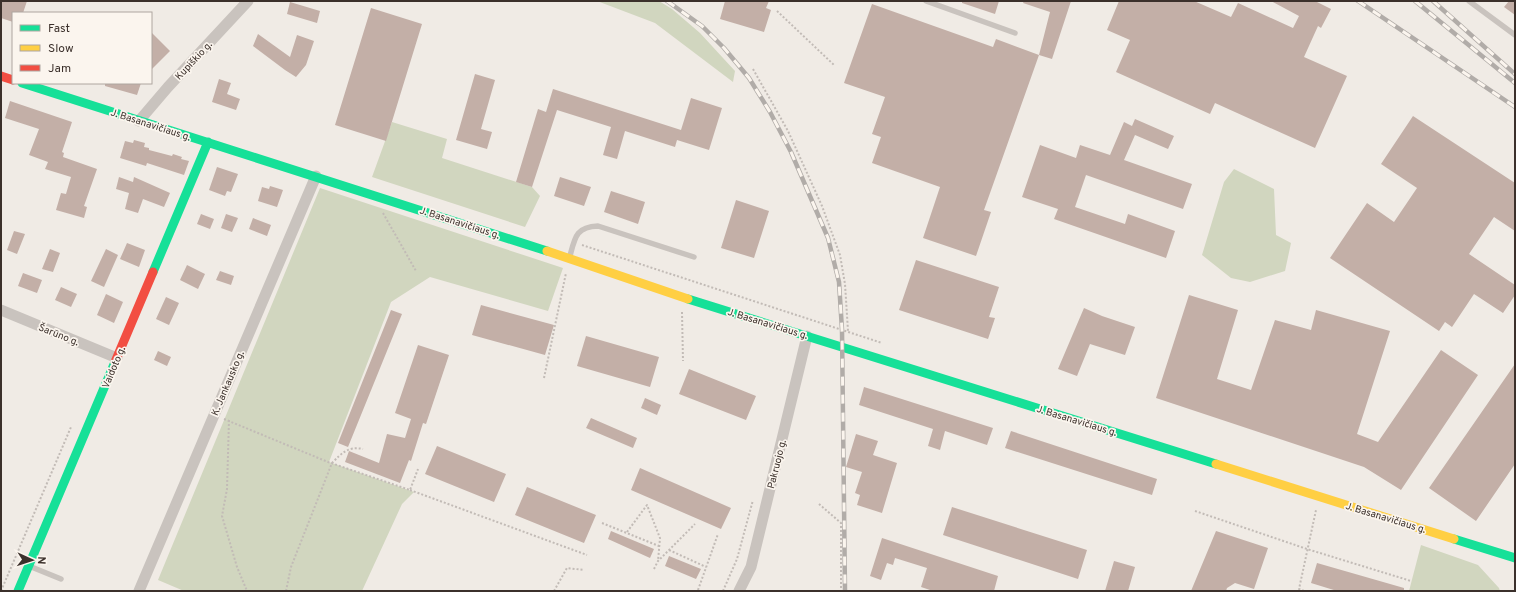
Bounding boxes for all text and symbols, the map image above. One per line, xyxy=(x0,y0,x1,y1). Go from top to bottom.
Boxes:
legend xyxy=(12,12,152,84)
text: Fast xyxy=(48,21,70,37)
street label: Kupiškio g. xyxy=(173,39,215,83)
text: Slow xyxy=(48,41,74,57)
text: Jam xyxy=(48,61,71,77)
street label: J. Basanavičiaus g. xyxy=(109,106,192,145)
street label: J. Basanavičiaus g. xyxy=(418,204,501,243)
street label: J. Basanavičiaus g. xyxy=(726,306,809,343)
street label: Šarūno g. xyxy=(36,321,81,349)
street label: Vaidoto g. xyxy=(100,345,129,390)
street label: K. Jankausko g. xyxy=(209,349,248,418)
street label: J. Basanavičiaus g. xyxy=(1035,403,1118,440)
street label: Pakruojo g. xyxy=(765,439,790,490)
street label: J. Basanavičiaus g. xyxy=(1344,500,1427,537)
north arrow xyxy=(12,540,52,580)
text: N xyxy=(34,556,48,565)

